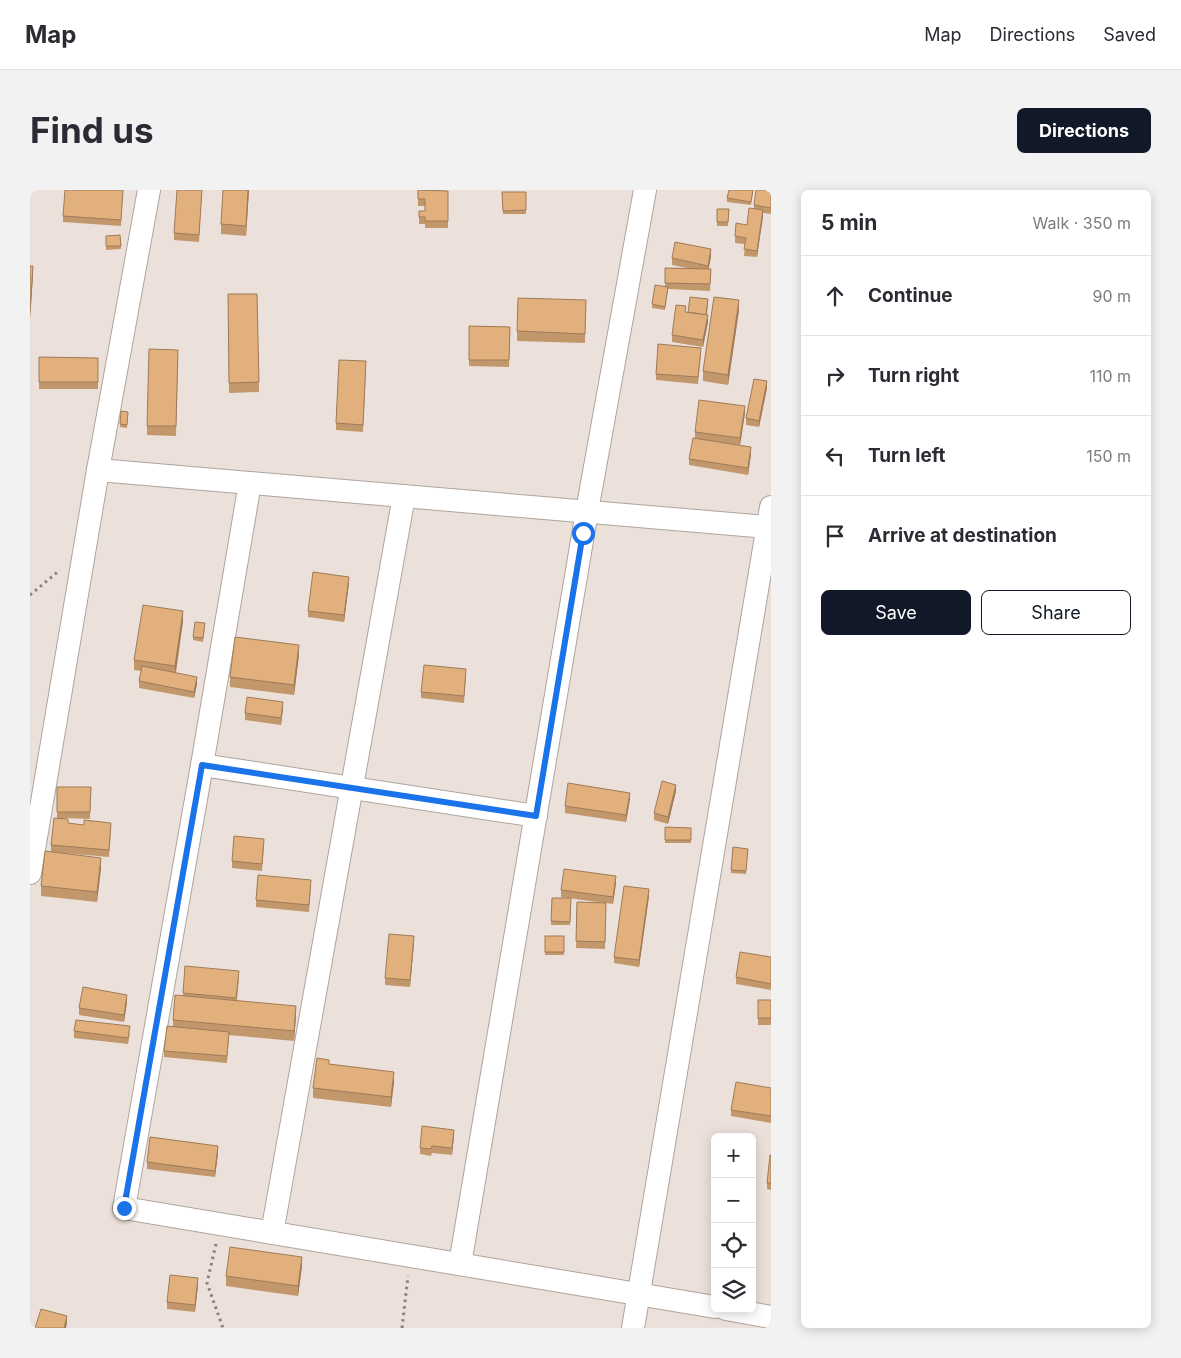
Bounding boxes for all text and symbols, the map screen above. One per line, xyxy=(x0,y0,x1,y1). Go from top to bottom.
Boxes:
text: Map xyxy=(25,20,76,49)
text: Map xyxy=(924,24,962,45)
text: Directions xyxy=(990,24,1075,45)
text: Saved xyxy=(1103,24,1156,45)
button: Directions xyxy=(1017,108,1151,153)
text: Find us xyxy=(30,109,154,151)
text: 5 min xyxy=(821,210,877,235)
text: Walk · 350 m xyxy=(1033,213,1131,233)
icon: ahead xyxy=(821,282,849,310)
text: Continue xyxy=(868,284,953,307)
text: 90 m xyxy=(1092,286,1131,306)
icon: right xyxy=(821,362,849,390)
text: Turn right xyxy=(868,364,959,387)
text: 110 m xyxy=(1089,366,1131,386)
icon: left xyxy=(821,442,849,470)
text: Turn left xyxy=(868,444,946,467)
text: 150 m xyxy=(1086,446,1131,466)
route start xyxy=(572,522,595,545)
icon: arrive xyxy=(821,522,849,550)
text: Arrive at destination xyxy=(868,524,1057,547)
button: Save xyxy=(821,590,971,635)
button: Share xyxy=(981,590,1131,635)
map controls xyxy=(711,1133,756,1313)
button: + xyxy=(711,1133,756,1178)
button: − xyxy=(711,1178,756,1223)
route end xyxy=(113,1197,136,1220)
button: locate xyxy=(711,1223,756,1268)
button: layers xyxy=(711,1268,756,1313)

